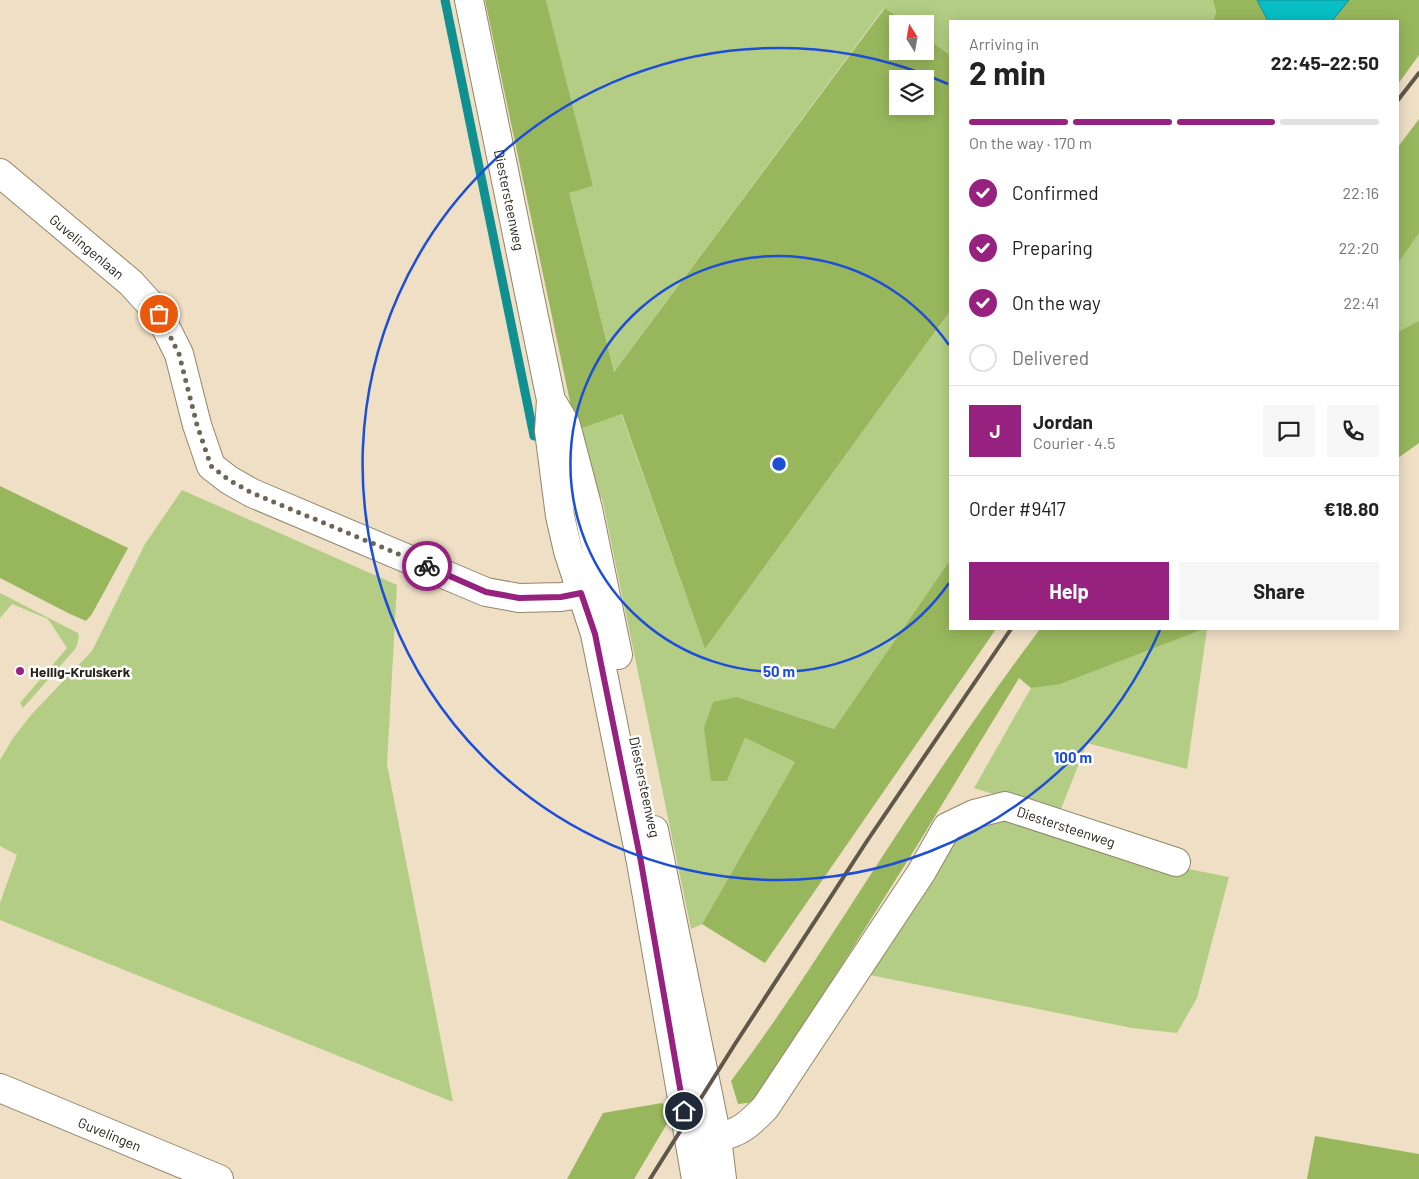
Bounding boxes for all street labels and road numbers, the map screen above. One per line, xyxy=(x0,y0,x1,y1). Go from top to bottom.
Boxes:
street label: Diestersteenweg xyxy=(491,148,529,252)
street label: Guvelingenlaan xyxy=(47,210,128,282)
street label: Diestersteenweg xyxy=(626,735,664,839)
street label: Diestersteenweg xyxy=(1015,802,1118,850)
street label: Guvelingen xyxy=(76,1113,144,1154)

